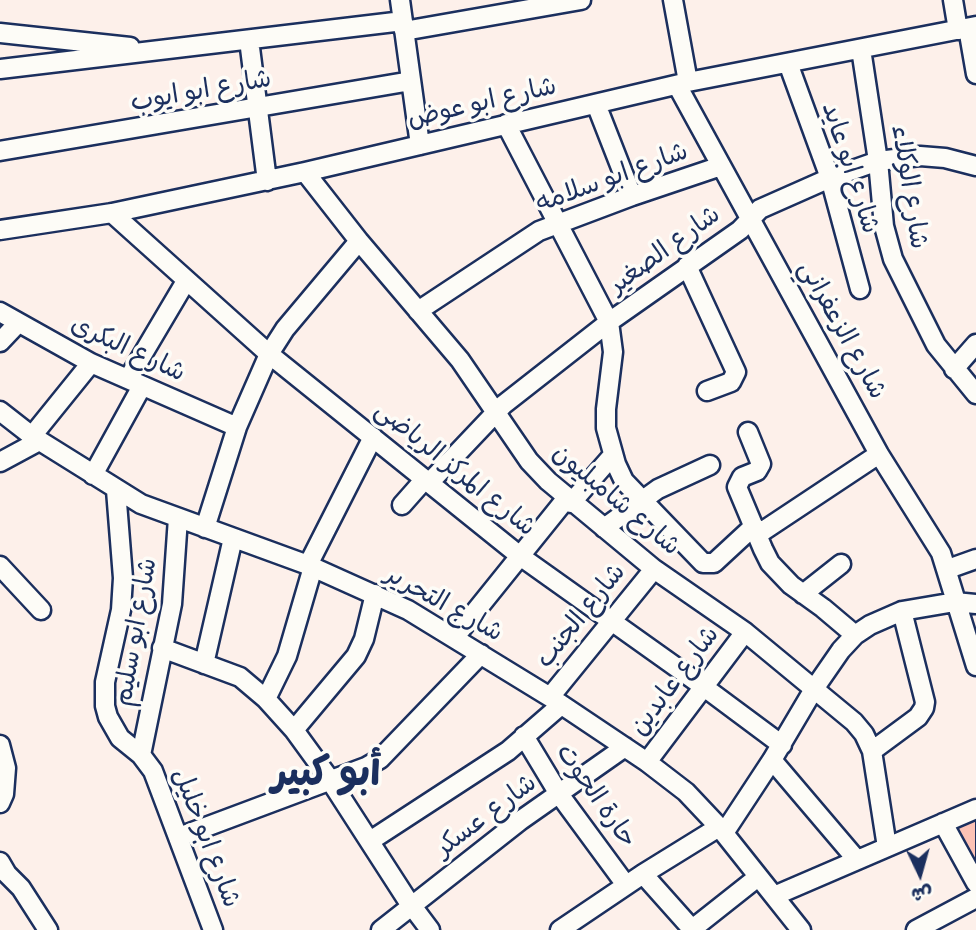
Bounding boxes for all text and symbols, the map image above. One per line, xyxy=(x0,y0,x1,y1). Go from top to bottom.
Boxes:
street label: شارع ابو ايوب xyxy=(128,63,274,119)
street label: شارع ابو عوض xyxy=(404,71,560,135)
street label: شارع ابو عايد xyxy=(814,98,886,238)
street label: شارع الوكلاء xyxy=(884,123,934,251)
street label: شارع ابو سلامه xyxy=(532,136,692,220)
street label: شارع الصغير xyxy=(603,199,727,301)
street label: شارع الزعفراني xyxy=(791,255,893,405)
street label: شارع البكرى xyxy=(66,309,190,389)
street label: شارع المركز الرياضى xyxy=(368,395,542,543)
street label: شارع شامبليون xyxy=(546,437,686,563)
street label: شارع ابو سليم xyxy=(108,556,164,708)
street label: شارع الجنب xyxy=(529,557,633,675)
street label: شارع التحرير xyxy=(380,559,508,649)
street label: شارع عابدين xyxy=(624,620,726,742)
street label: حارة الحوت xyxy=(549,738,643,854)
district label: أبو كبير xyxy=(271,750,381,798)
street label: شارع ابو خليل xyxy=(165,764,247,912)
street label: شارع عسكر xyxy=(429,768,543,864)
north arrow xyxy=(885,839,955,909)
text: ش xyxy=(910,881,933,909)

